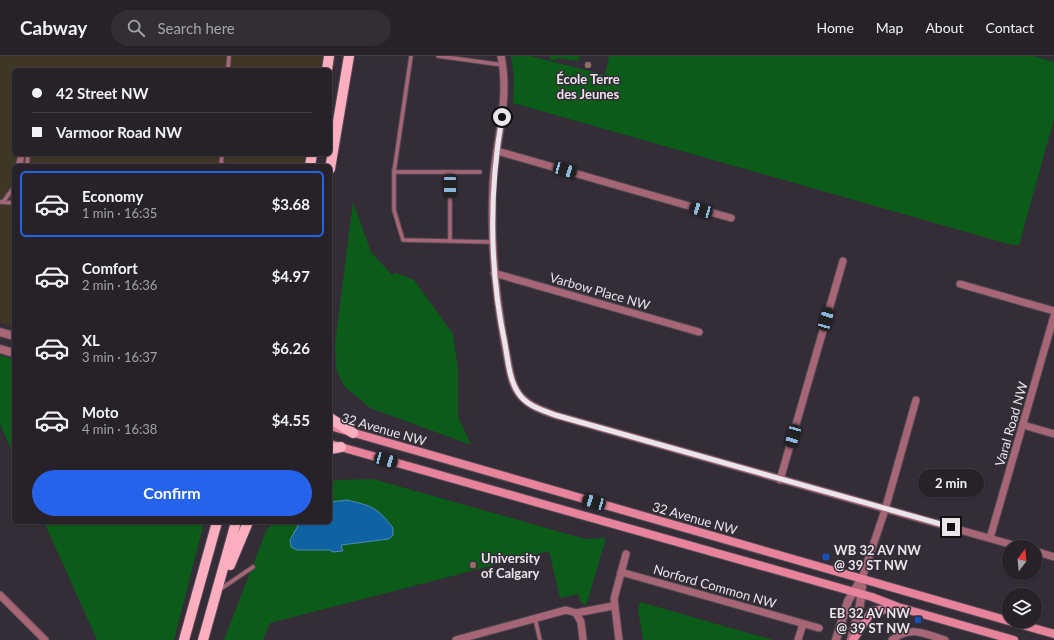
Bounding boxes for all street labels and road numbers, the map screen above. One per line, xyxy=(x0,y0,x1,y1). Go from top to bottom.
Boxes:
street label: Varbow Place NW xyxy=(548,269,653,313)
street label: Varal Road NW xyxy=(991,379,1031,468)
street label: 32 Avenue NW xyxy=(340,409,429,449)
street label: 32 Avenue NW xyxy=(651,498,740,538)
street label: Norford Common NW xyxy=(652,561,779,611)

